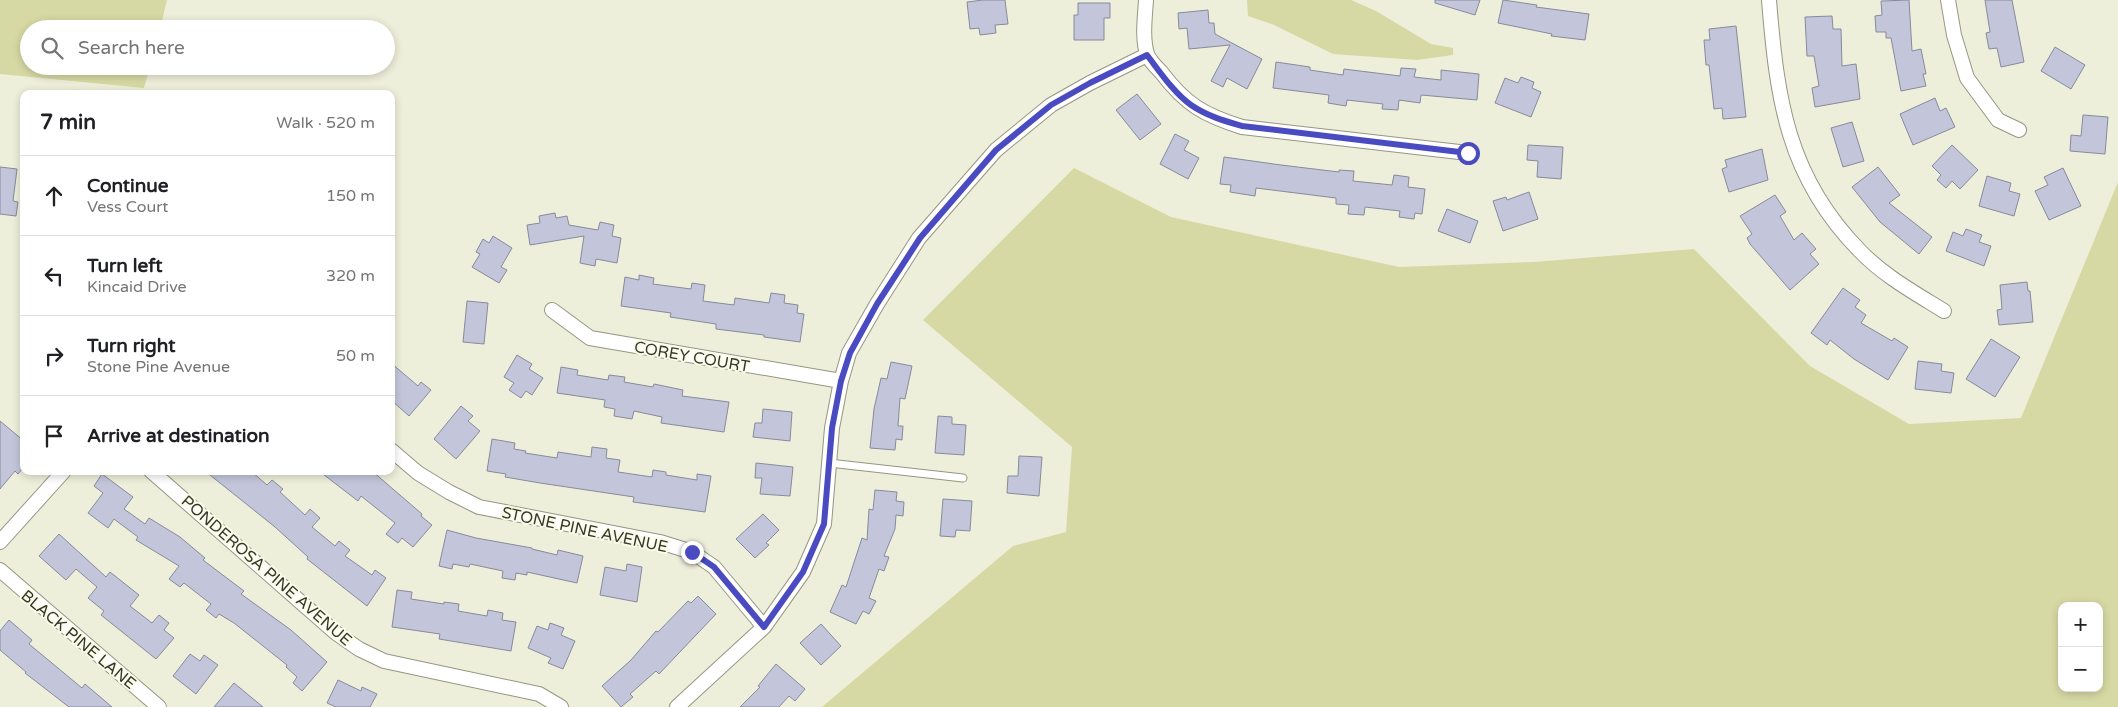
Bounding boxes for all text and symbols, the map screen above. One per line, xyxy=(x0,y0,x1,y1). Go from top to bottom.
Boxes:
search box xyxy=(20,20,395,75)
icon: search xyxy=(38,34,66,62)
text: Search here xyxy=(78,37,185,59)
text: 7 min xyxy=(40,110,96,135)
text: Walk · 520 m xyxy=(276,113,375,133)
route start xyxy=(1457,142,1480,165)
text: Continue xyxy=(87,175,169,197)
icon: ahead xyxy=(40,182,68,210)
text: 150 m xyxy=(326,186,375,206)
text: Vess Court xyxy=(87,197,168,217)
text: Turn left xyxy=(87,255,163,277)
icon: left xyxy=(40,262,68,290)
text: 320 m xyxy=(326,266,375,286)
text: Kincaid Drive xyxy=(87,277,187,297)
text: Turn right xyxy=(87,335,175,357)
street label: COREY COURT xyxy=(633,337,751,377)
icon: right xyxy=(40,342,68,370)
text: 50 m xyxy=(336,346,375,366)
text: Stone Pine Avenue xyxy=(87,357,230,377)
icon: arrive xyxy=(40,422,68,450)
text: Arrive at destination xyxy=(87,425,270,447)
street label: PONDEROSA PINE AVENUE xyxy=(177,491,356,650)
street label: STONE PINE AVENUE xyxy=(500,503,670,557)
route end xyxy=(681,541,704,564)
street label: BLACK PINE LANE xyxy=(17,586,140,694)
map controls xyxy=(2058,602,2103,692)
button: + xyxy=(2058,602,2103,647)
button: − xyxy=(2058,647,2103,692)

